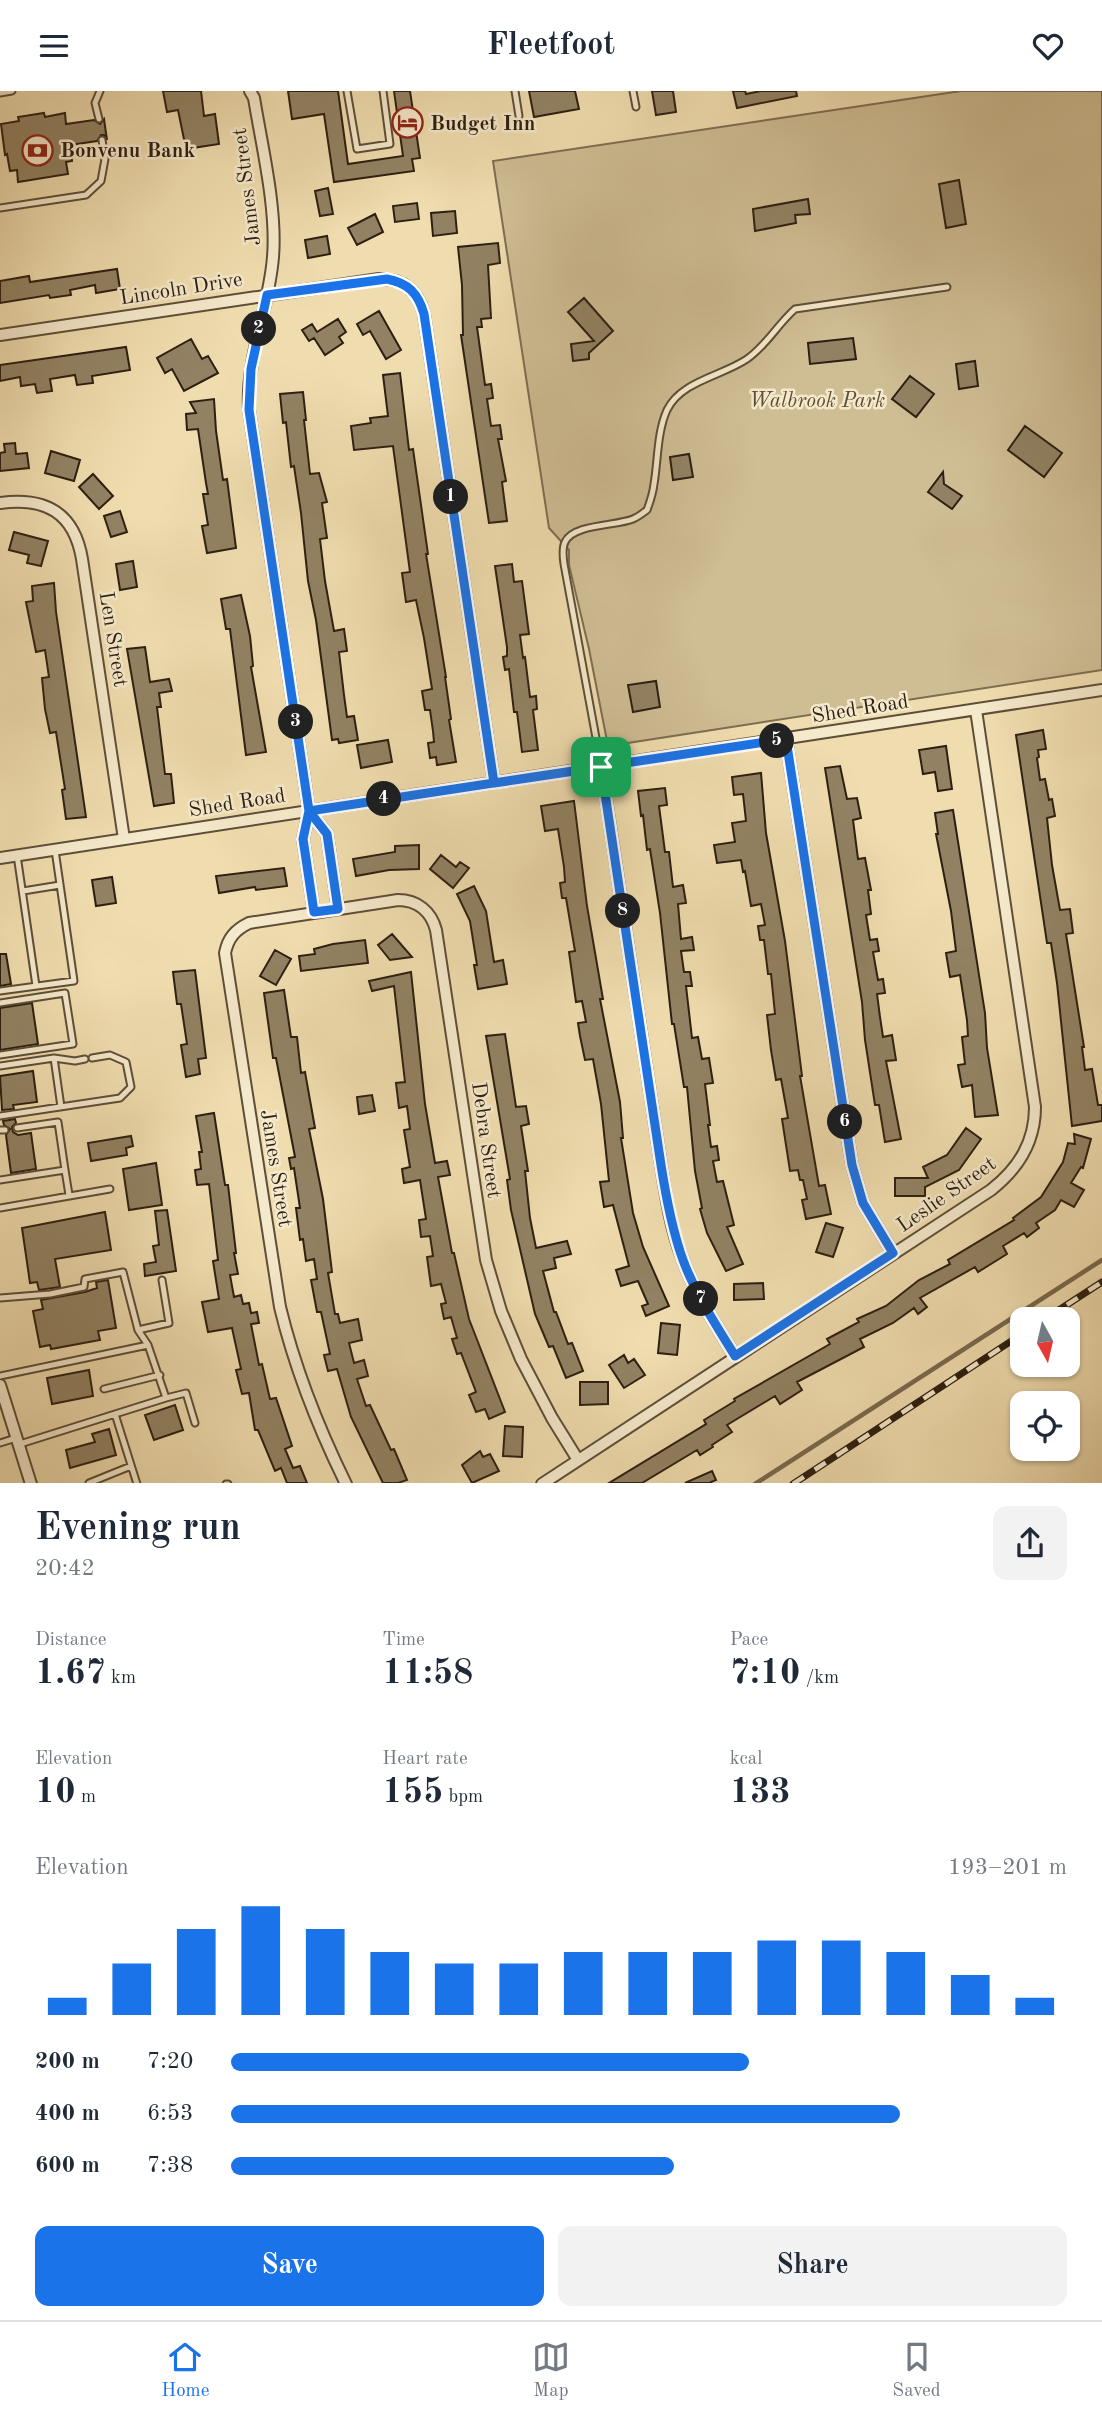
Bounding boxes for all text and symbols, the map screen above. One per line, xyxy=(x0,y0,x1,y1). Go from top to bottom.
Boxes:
icon: menu xyxy=(35,27,73,65)
icon: heart xyxy=(1029,27,1067,65)
text: Fleetfoot xyxy=(487,30,615,62)
hotel icon: Budget Inn xyxy=(390,106,424,140)
place label: Budget Inn xyxy=(430,114,535,135)
street label: James Street xyxy=(230,127,265,247)
bank icon: Bonvenu Bank xyxy=(20,133,54,167)
place label: Bonvenu Bank xyxy=(60,141,195,162)
street label: Lincoln Drive xyxy=(118,269,244,310)
pin: 2 xyxy=(242,311,276,347)
text: 2 xyxy=(253,319,264,338)
park label: Walbrook Park xyxy=(749,391,885,412)
pin: 1 xyxy=(434,479,468,515)
text: 1 xyxy=(445,487,456,506)
street label: Len Street xyxy=(95,590,130,689)
street label: Shed Road xyxy=(810,691,910,727)
pin: 3 xyxy=(278,705,314,739)
text: 3 xyxy=(290,712,301,731)
pin: 5 xyxy=(760,723,794,759)
text: 5 xyxy=(771,731,782,750)
pin xyxy=(571,737,631,797)
icon: arrive xyxy=(582,748,620,786)
pin: 4 xyxy=(366,781,402,817)
street label: Shed Road xyxy=(187,785,287,821)
text: 4 xyxy=(378,789,389,808)
pin: 8 xyxy=(606,893,640,929)
text: 8 xyxy=(617,901,628,920)
street label: Debra Street xyxy=(467,1081,504,1200)
pin: 6 xyxy=(828,1105,862,1139)
street label: James Street xyxy=(256,1108,295,1228)
text: 6 xyxy=(839,1112,850,1131)
street label: Leslie Street xyxy=(894,1154,1000,1237)
pin: 7 xyxy=(684,1281,718,1317)
text: 7 xyxy=(695,1289,706,1308)
north arrow xyxy=(1010,1307,1080,1377)
map controls xyxy=(1010,1307,1080,1461)
button: locate xyxy=(1010,1391,1080,1461)
button: share xyxy=(993,1506,1067,1580)
text: Evening run xyxy=(35,1510,241,1548)
text: 20:42 xyxy=(35,1557,95,1580)
text: Distance xyxy=(35,1631,107,1650)
text: Time xyxy=(382,1631,425,1650)
text: Pace xyxy=(730,1631,768,1650)
text: 1.67 xyxy=(35,1656,106,1691)
text: 11:58 xyxy=(382,1656,473,1691)
text: 7:10 xyxy=(730,1656,800,1691)
text: km xyxy=(106,1669,136,1688)
text: /km xyxy=(800,1669,839,1688)
text: Elevation xyxy=(35,1750,112,1769)
text: Heart rate xyxy=(382,1750,468,1769)
text: kcal xyxy=(730,1750,762,1769)
text: 10 xyxy=(35,1775,76,1810)
text: 155 xyxy=(382,1775,443,1810)
text: 133 xyxy=(730,1775,791,1810)
text: m xyxy=(76,1788,96,1807)
text: bpm xyxy=(443,1788,483,1807)
text: Elevation xyxy=(35,1856,129,1879)
text: 193–201 m xyxy=(948,1856,1067,1879)
text: 200 m xyxy=(35,2050,100,2073)
text: 7:20 xyxy=(147,2050,193,2073)
text: 400 m xyxy=(35,2102,100,2125)
text: 6:53 xyxy=(147,2102,193,2125)
text: 600 m xyxy=(35,2154,100,2177)
text: 7:38 xyxy=(147,2154,193,2177)
button: Save xyxy=(35,2226,544,2306)
button: Share xyxy=(558,2226,1067,2306)
tab: Home xyxy=(161,2338,209,2403)
tab: Map xyxy=(532,2338,570,2403)
tab: Saved xyxy=(892,2338,941,2403)

